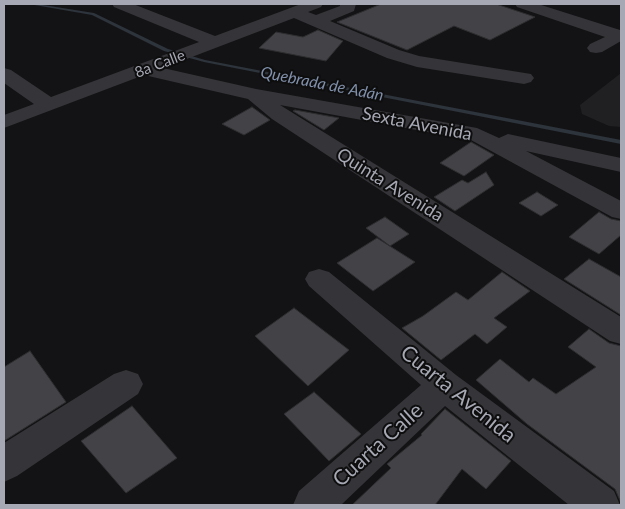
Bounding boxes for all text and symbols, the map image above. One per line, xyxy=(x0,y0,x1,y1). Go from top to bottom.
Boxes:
street label: 8a Calle xyxy=(132,46,188,82)
water label: Quebrada de Adán xyxy=(259,63,385,105)
street label: Sexta Avenida xyxy=(360,103,474,145)
street label: Quinta Avenida xyxy=(333,144,447,226)
street label: Cuarta Avenida xyxy=(395,340,521,448)
street label: Cuarta Calle xyxy=(328,398,428,492)

